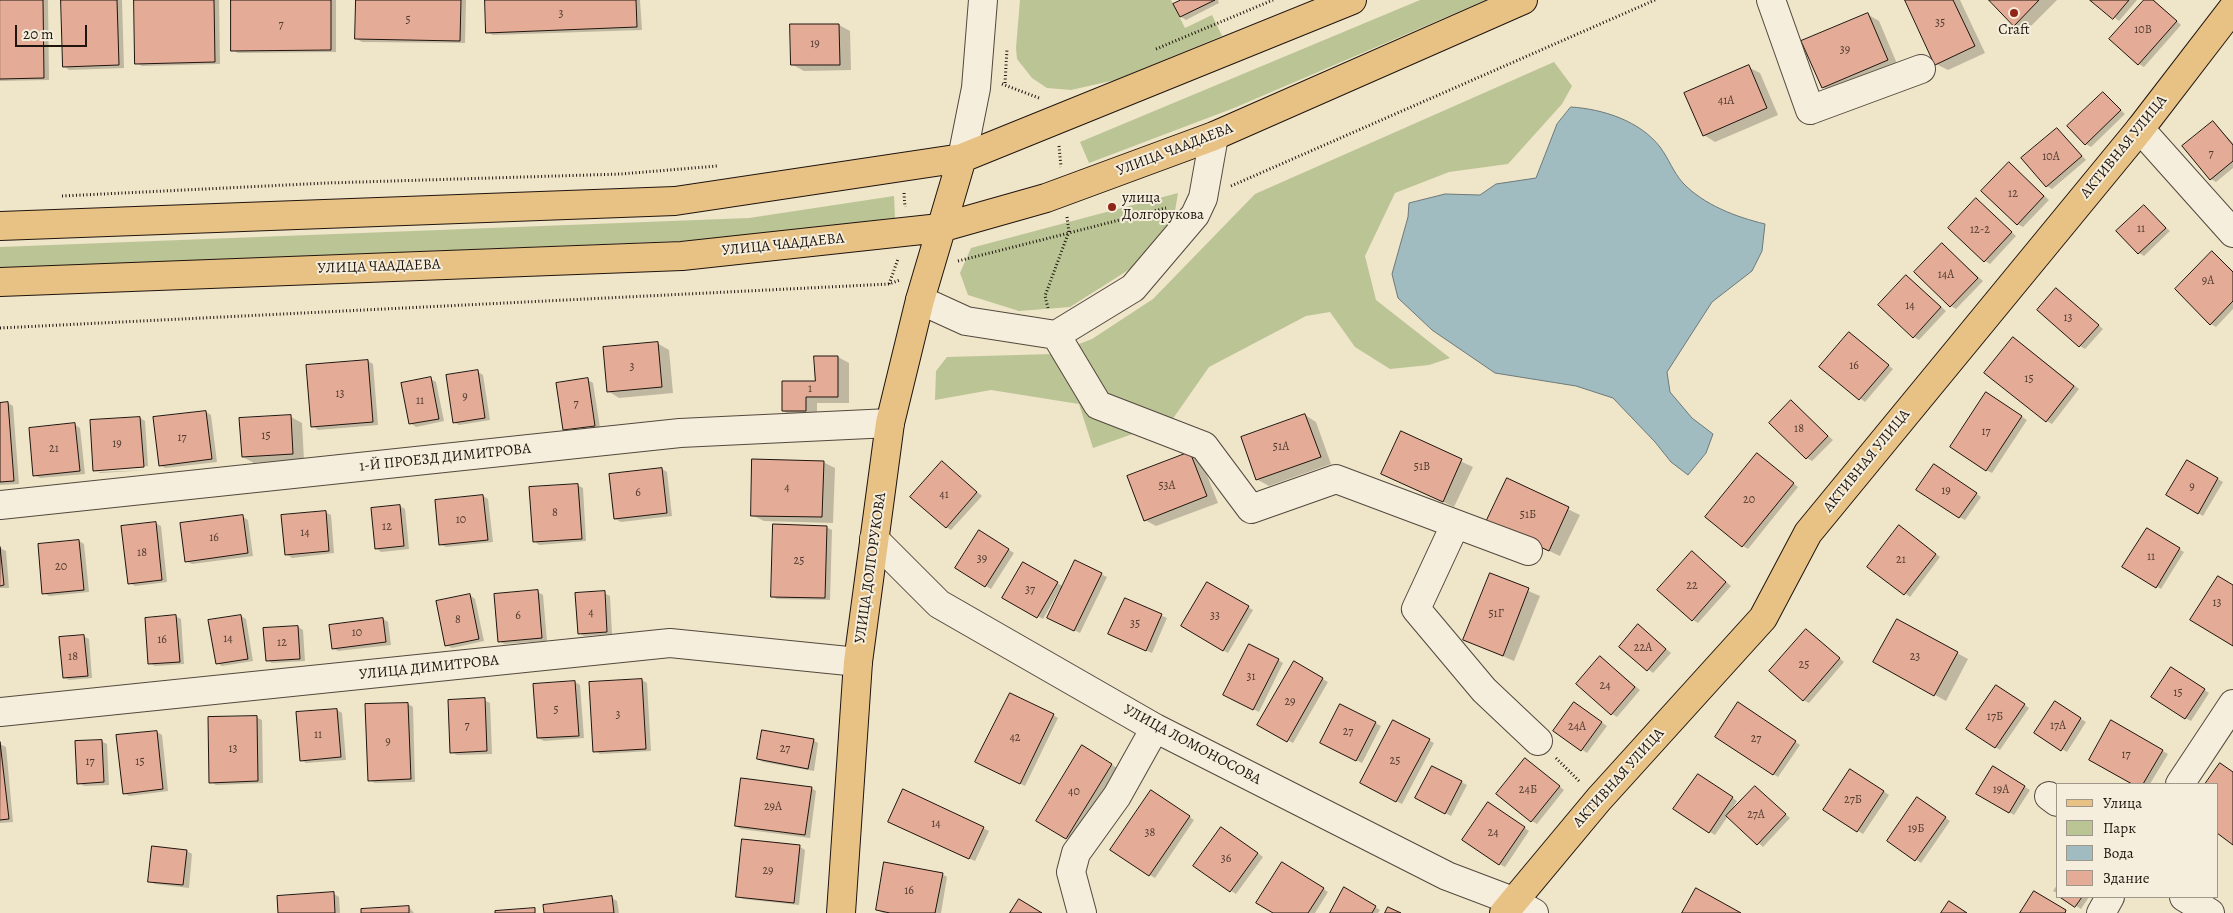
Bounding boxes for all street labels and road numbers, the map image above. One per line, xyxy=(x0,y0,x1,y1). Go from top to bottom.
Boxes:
street label: АКТИВНАЯ УЛИЦА xyxy=(2077,92,2171,202)
street label: УЛИЦА ЧААДАЕВА xyxy=(1114,120,1236,180)
street label: УЛИЦА ЧААДАЕВА xyxy=(721,230,845,260)
street label: УЛИЦА ЧААДАЕВА xyxy=(317,256,441,278)
street label: АКТИВНАЯ УЛИЦА xyxy=(1820,406,1914,516)
street label: 1-Й ПРОЕЗД ДИМИТРОВА xyxy=(358,440,532,476)
street label: УЛИЦА ДОЛГОРУКОВА xyxy=(851,491,891,645)
street label: УЛИЦА ДИМИТРОВА xyxy=(358,652,500,684)
street label: УЛИЦА ЛОМОНОСОВА xyxy=(1120,701,1264,789)
street label: АКТИВНАЯ УЛИЦА xyxy=(1570,725,1668,831)

